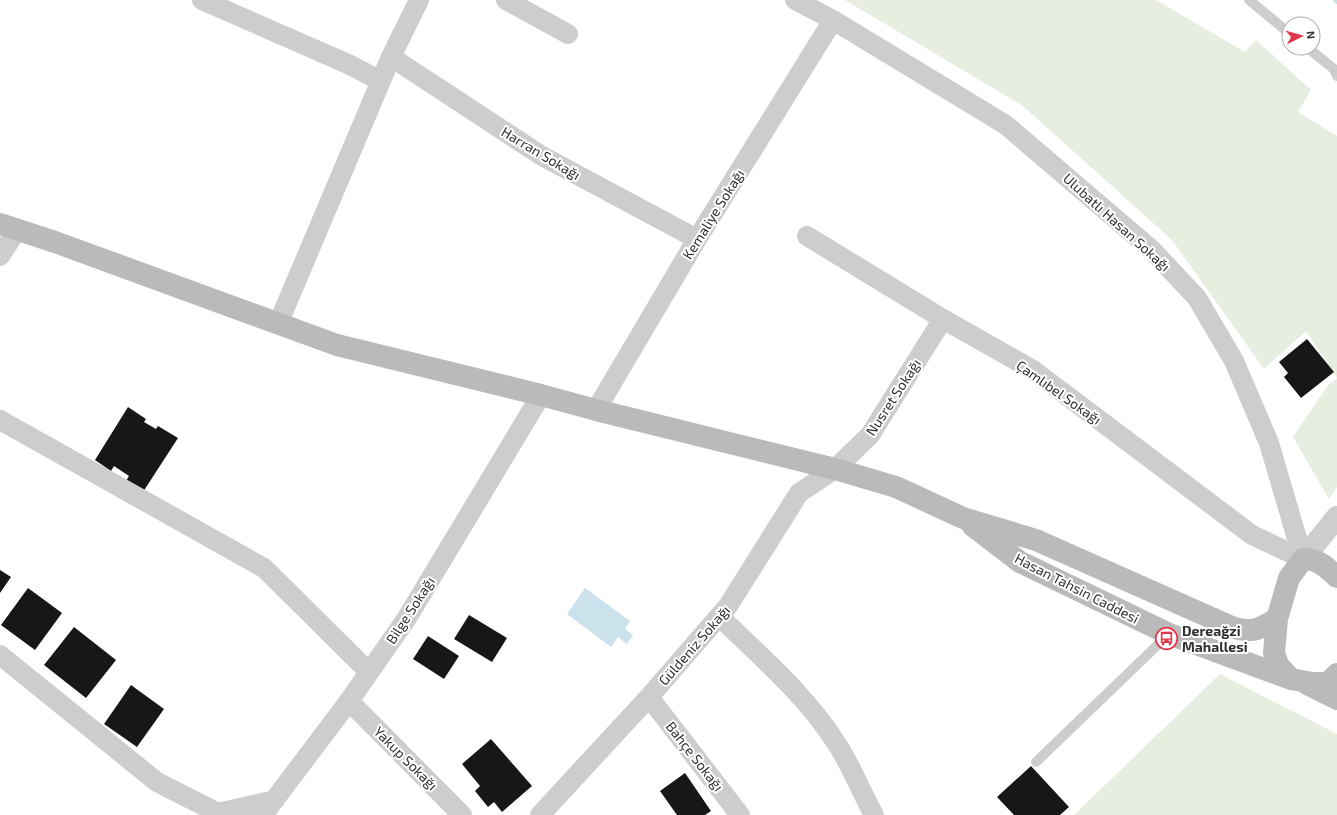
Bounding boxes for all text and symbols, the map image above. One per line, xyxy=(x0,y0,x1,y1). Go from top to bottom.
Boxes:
north arrow xyxy=(1281,16,1321,56)
text: N xyxy=(1305,30,1318,40)
street label: Harran Sokağı xyxy=(498,123,584,183)
street label: Kemaliye Sokağı xyxy=(678,166,748,262)
street label: Ulubatlı Hasan Sokağı xyxy=(1060,169,1174,275)
street label: Nusret Sokağı xyxy=(862,355,924,439)
street label: Çamlıbel Sokağı xyxy=(1013,356,1105,428)
street label: Hasan Tahsin Caddesi xyxy=(1012,549,1142,627)
street label: Bilge Sokağı xyxy=(382,573,438,647)
street label: Güldeniz Sokağı xyxy=(655,602,733,688)
place label: Dereağzi Mahallesi xyxy=(1182,622,1248,655)
bus stop icon: Dereağzi Mahallesi xyxy=(1154,625,1180,651)
street label: Bahçe Sokağı xyxy=(662,718,727,795)
street label: Yakup Sokağı xyxy=(371,723,441,793)

